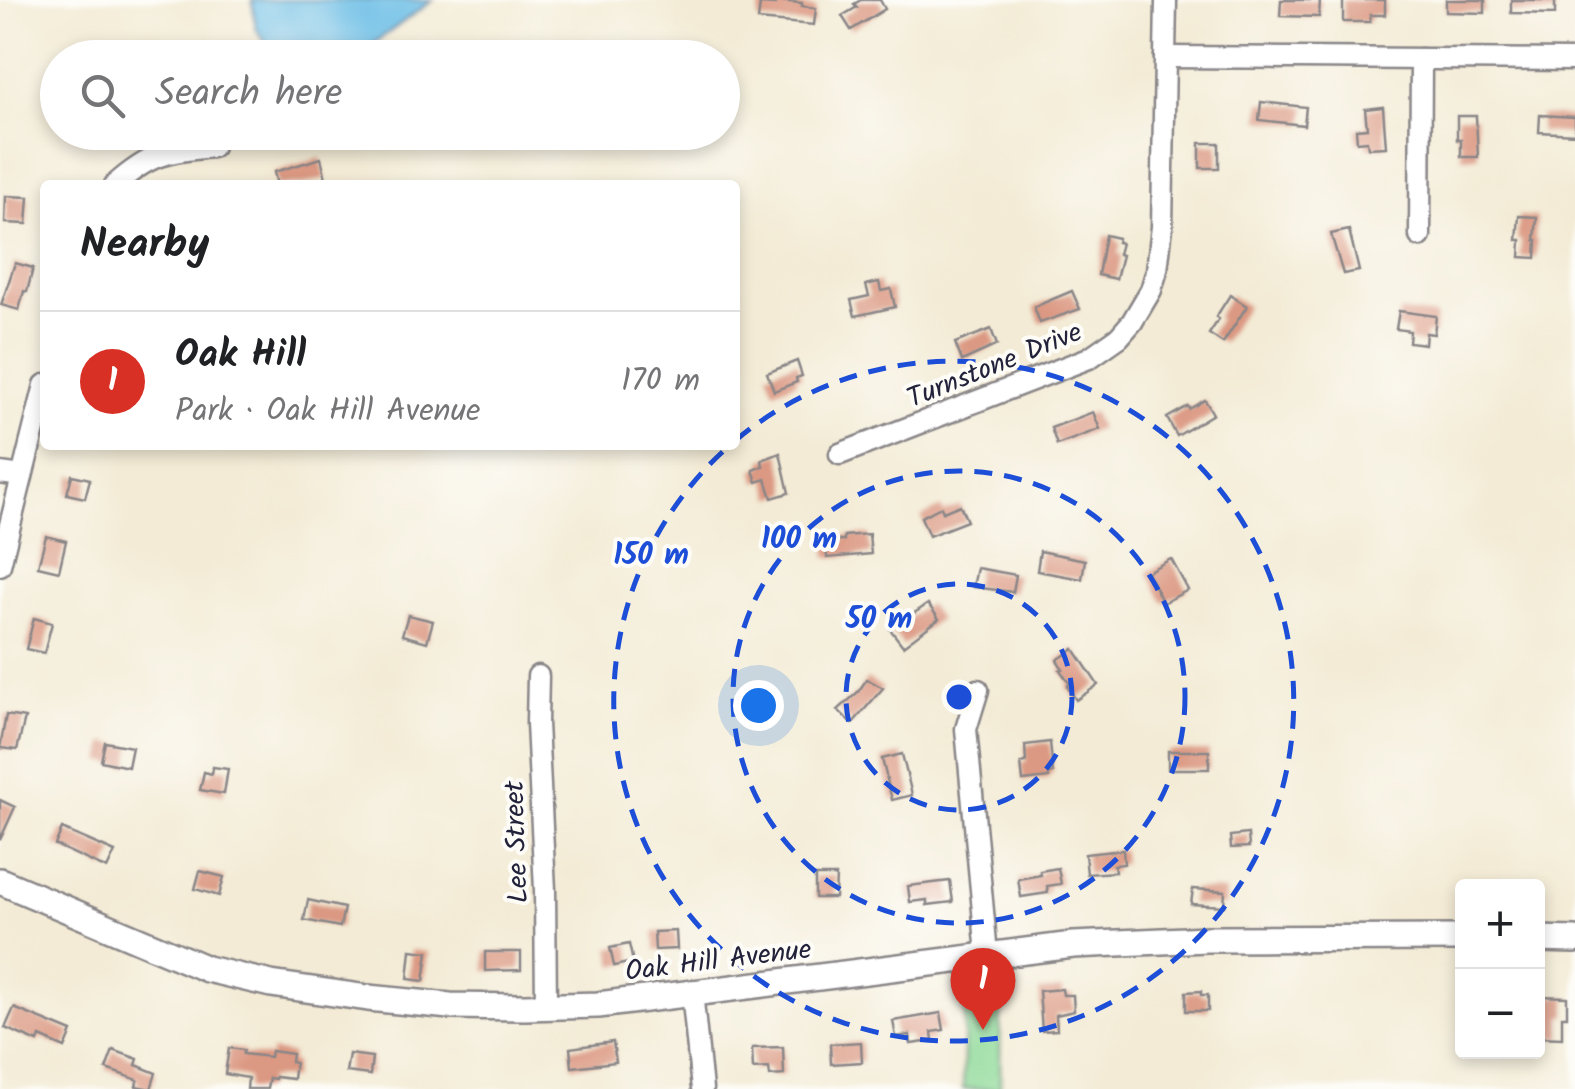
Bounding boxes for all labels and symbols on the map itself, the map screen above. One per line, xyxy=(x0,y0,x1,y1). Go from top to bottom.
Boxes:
street label: Turnstone Drive xyxy=(901,311,1090,422)
text: 100 m xyxy=(761,516,837,564)
text: 150 m xyxy=(613,532,689,580)
text: 50 m xyxy=(845,596,912,644)
centre of rings xyxy=(941,679,977,715)
your location xyxy=(733,680,784,731)
street label: Lee Street xyxy=(493,779,542,904)
street label: Oak Hill Avenue xyxy=(623,928,814,995)
pin: 1 xyxy=(950,948,1016,1030)

